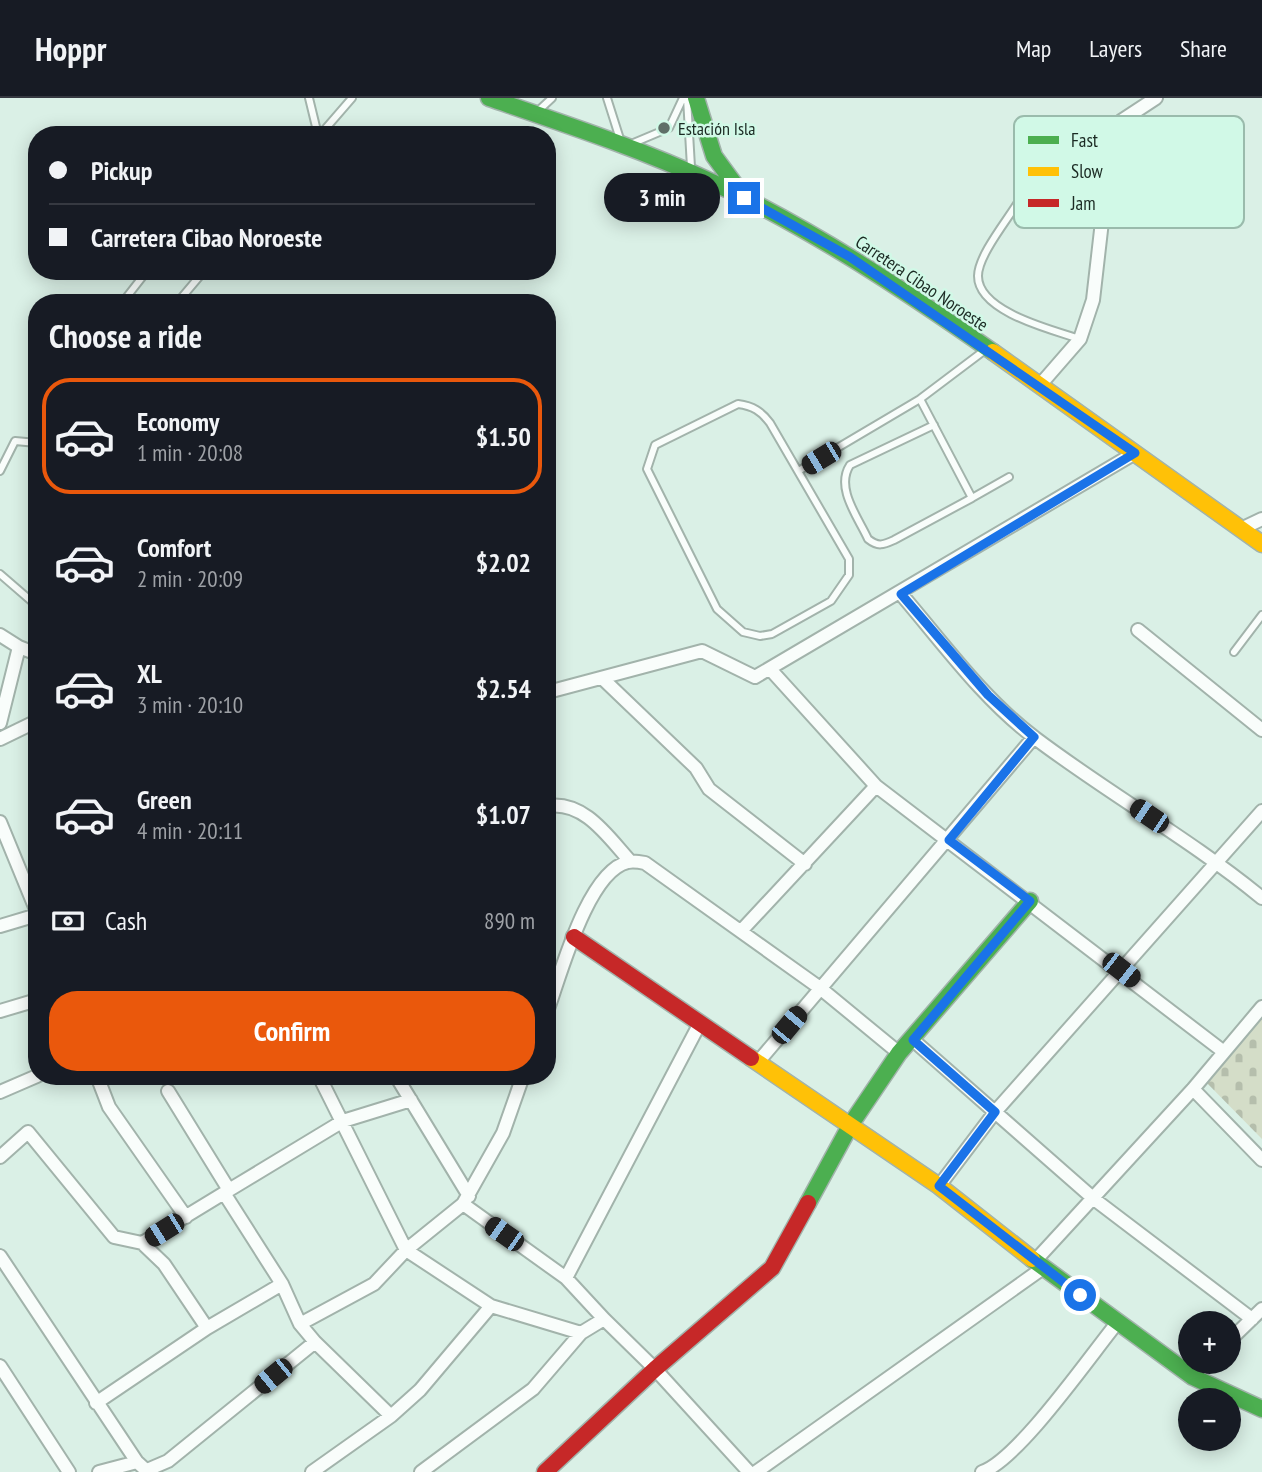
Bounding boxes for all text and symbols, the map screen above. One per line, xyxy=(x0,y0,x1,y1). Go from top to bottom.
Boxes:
text: Hoppr xyxy=(35,27,106,70)
text: Map xyxy=(1016,33,1051,64)
text: Layers xyxy=(1089,33,1142,64)
text: Share xyxy=(1180,33,1227,64)
legend xyxy=(1014,116,1244,228)
place label: Estación Isla xyxy=(678,117,755,140)
marker: Estación Isla xyxy=(656,120,672,136)
text: Fast xyxy=(1071,128,1099,152)
text: Pickup xyxy=(91,154,152,187)
text: Slow xyxy=(1071,159,1104,183)
callout: 3 min xyxy=(604,174,720,222)
route end xyxy=(728,182,760,214)
text: 3 min xyxy=(639,183,685,212)
text: Jam xyxy=(1070,191,1096,215)
text: Carretera Cibao Noroeste xyxy=(91,221,322,254)
street label: Carretera Cibao Noroeste xyxy=(851,230,993,336)
text: Choose a ride xyxy=(49,315,202,357)
icon: car xyxy=(53,405,116,468)
text: Economy xyxy=(137,405,219,438)
text: $1.50 xyxy=(476,420,531,453)
text: 1 min · 20:08 xyxy=(137,438,243,467)
car xyxy=(798,438,845,478)
icon: car xyxy=(53,531,116,594)
text: Comfort xyxy=(137,531,211,564)
text: $2.02 xyxy=(476,546,531,579)
text: 2 min · 20:09 xyxy=(137,564,243,593)
icon: car xyxy=(53,657,116,720)
text: XL xyxy=(137,657,162,690)
text: $2.54 xyxy=(476,672,531,705)
text: 3 min · 20:10 xyxy=(137,690,243,719)
icon: car xyxy=(53,783,116,846)
text: Green xyxy=(137,783,192,816)
car xyxy=(1126,796,1173,836)
text: $1.07 xyxy=(476,798,531,831)
text: 4 min · 20:11 xyxy=(137,816,243,845)
icon: cash xyxy=(49,902,87,940)
text: Cash xyxy=(105,904,147,937)
text: 890 m xyxy=(484,906,535,935)
car xyxy=(1098,949,1145,991)
button: Confirm xyxy=(49,991,535,1071)
car xyxy=(768,1002,811,1048)
car xyxy=(141,1210,188,1250)
car xyxy=(481,1213,528,1255)
route start xyxy=(1064,1279,1096,1311)
map controls xyxy=(1178,1311,1241,1451)
button: + xyxy=(1178,1311,1241,1374)
car xyxy=(251,1355,296,1397)
button: − xyxy=(1178,1388,1241,1451)

